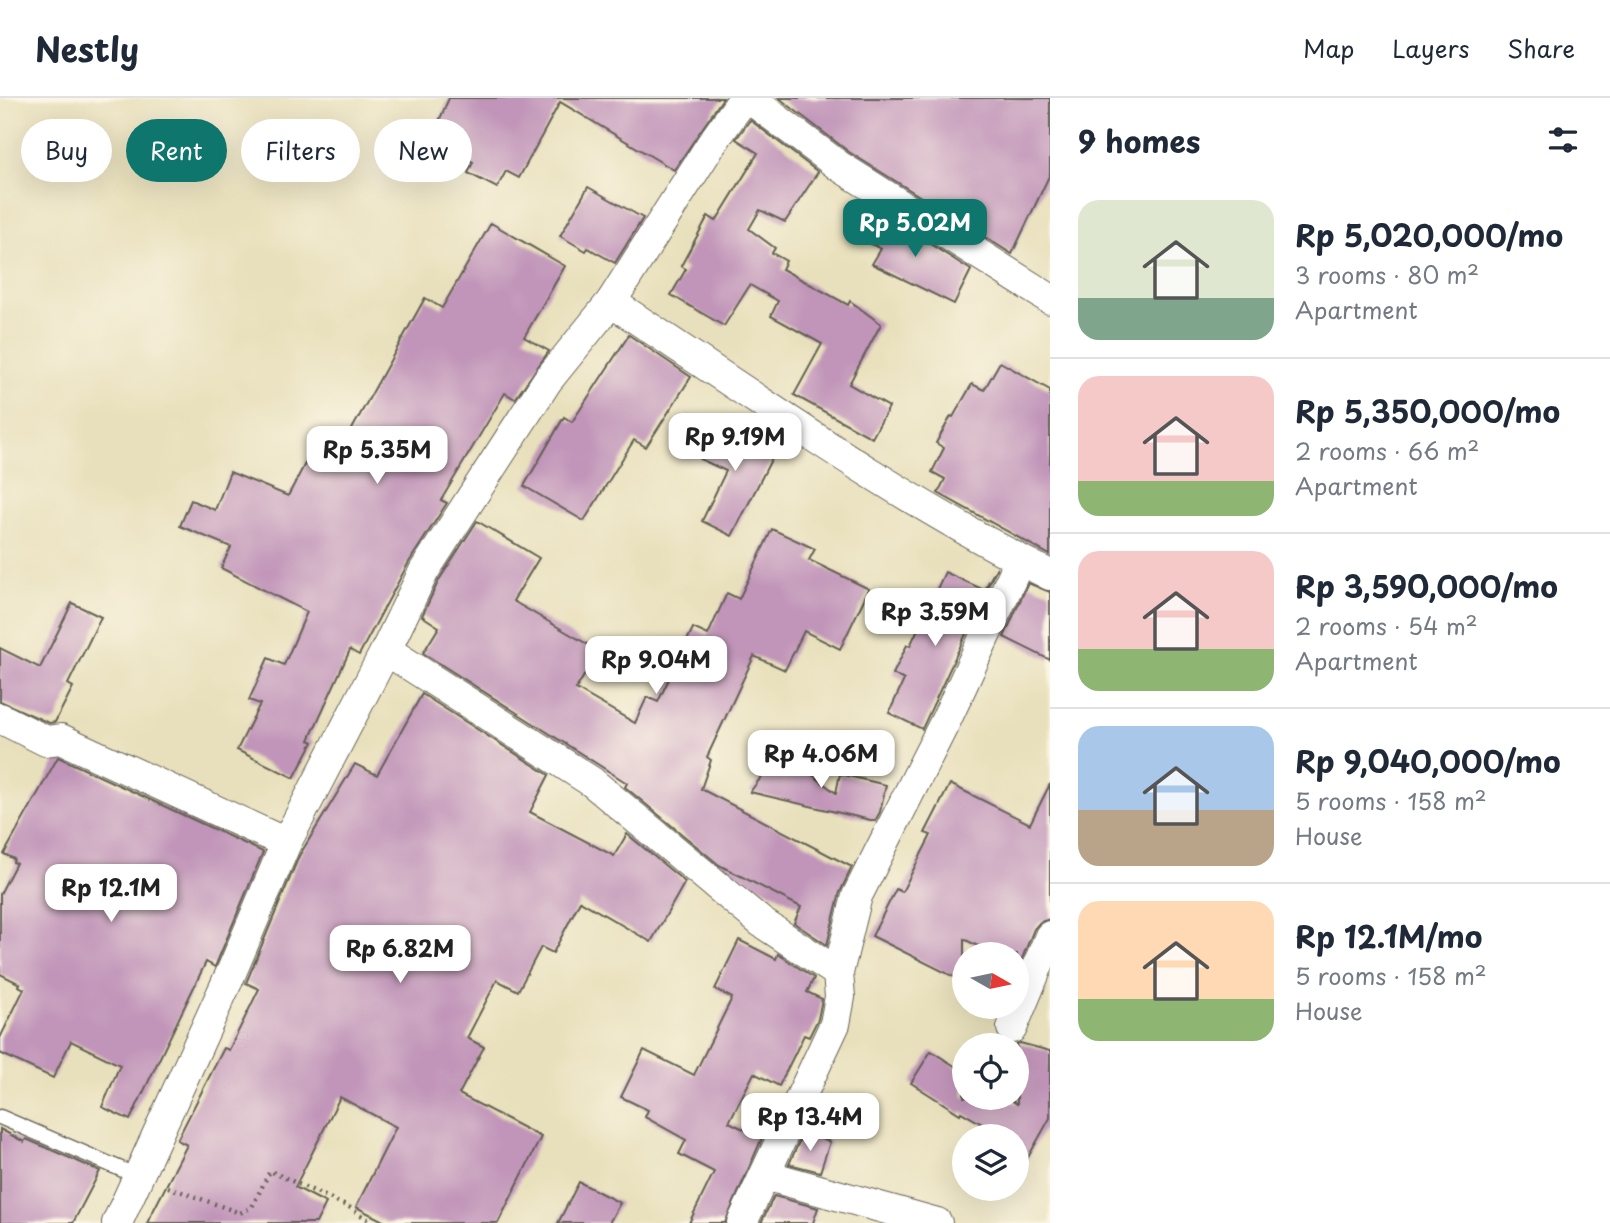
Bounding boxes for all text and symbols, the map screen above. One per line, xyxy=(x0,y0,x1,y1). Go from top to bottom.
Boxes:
text: Nestly xyxy=(35,23,139,73)
text: Map xyxy=(1303,30,1354,66)
text: Layers xyxy=(1392,30,1469,66)
text: Share xyxy=(1507,30,1575,66)
text: 9 homes xyxy=(1078,118,1200,163)
chip: Buy xyxy=(21,119,112,182)
chip: Rent xyxy=(126,119,227,182)
chip: Filters xyxy=(241,119,360,182)
chip: New xyxy=(374,119,472,182)
icon: filters xyxy=(1544,121,1582,159)
pin: Rp 5.02M xyxy=(843,200,987,259)
text: Rp 5.02M xyxy=(859,204,971,239)
text: Rp 5,020,000/mo xyxy=(1295,212,1563,257)
icon: home xyxy=(1134,228,1218,312)
text: 3 rooms · 80 m² xyxy=(1295,257,1479,292)
text: Apartment xyxy=(1295,292,1418,327)
text: Rp 5,350,000/mo xyxy=(1295,388,1560,433)
icon: home xyxy=(1134,404,1218,488)
pin: Rp 9.19M xyxy=(663,414,807,473)
text: Rp 9.19M xyxy=(685,418,785,453)
pin: Rp 5.35M xyxy=(305,426,449,486)
text: Rp 5.35M xyxy=(323,431,431,466)
text: 2 rooms · 66 m² xyxy=(1295,433,1479,468)
text: Apartment xyxy=(1295,468,1418,503)
text: Rp 3,590,000/mo xyxy=(1295,563,1558,608)
icon: home xyxy=(1134,579,1218,663)
pin: Rp 3.59M xyxy=(863,588,1007,648)
text: Rp 3.59M xyxy=(881,593,989,628)
text: 2 rooms · 54 m² xyxy=(1295,608,1478,643)
pin: Rp 9.04M xyxy=(584,636,728,696)
text: Rp 9.04M xyxy=(601,641,711,676)
text: Apartment xyxy=(1295,643,1418,678)
pin: Rp 4.06M xyxy=(749,730,893,790)
text: Rp 4.06M xyxy=(764,735,878,770)
text: Rp 9,040,000/mo xyxy=(1295,738,1561,783)
icon: home xyxy=(1134,754,1218,838)
text: 5 rooms · 158 m² xyxy=(1295,783,1487,818)
text: House xyxy=(1295,818,1362,853)
pin: Rp 12.1M xyxy=(39,864,183,924)
text: Rp 12.1M xyxy=(61,869,161,904)
text: Rp 12.1M/mo xyxy=(1295,913,1482,958)
pin: Rp 6.82M xyxy=(328,926,472,985)
icon: home xyxy=(1134,929,1218,1013)
text: Rp 6.82M xyxy=(346,930,454,965)
north arrow xyxy=(952,942,1029,1018)
map controls xyxy=(952,942,1029,1201)
text: 5 rooms · 158 m² xyxy=(1295,958,1487,993)
text: House xyxy=(1295,993,1362,1028)
button: locate xyxy=(952,1033,1029,1110)
pin: Rp 13.4M xyxy=(738,1094,882,1153)
text: Rp 13.4M xyxy=(757,1098,863,1133)
button: layers xyxy=(952,1124,1029,1201)

